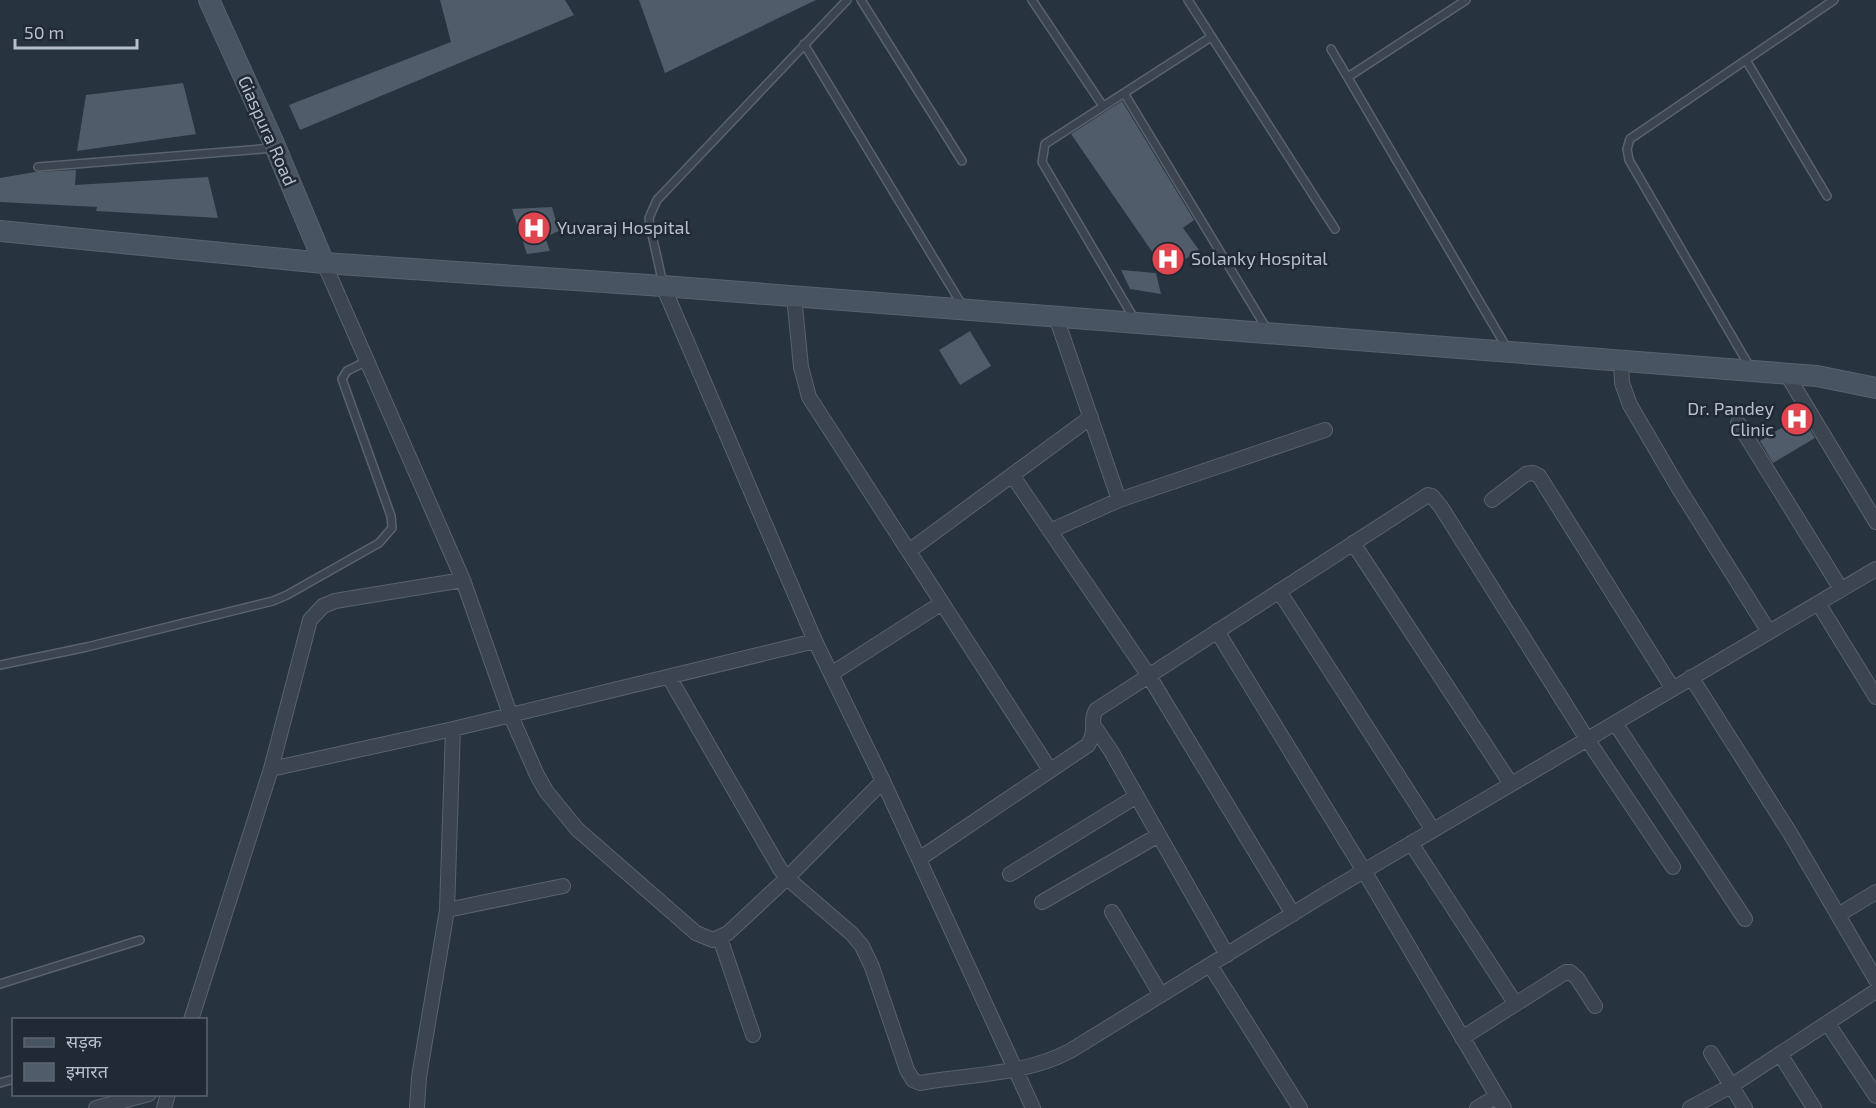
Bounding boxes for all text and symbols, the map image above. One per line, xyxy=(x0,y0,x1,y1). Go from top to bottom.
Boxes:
scale bar xyxy=(15,12,136,50)
text: 50 m xyxy=(24,21,64,43)
street label: Giaspura Road xyxy=(234,72,302,189)
hospital icon: Yuvaraj Hospital xyxy=(516,210,552,246)
place label: Yuvaraj Hospital xyxy=(557,216,690,238)
hospital icon: Solanky Hospital xyxy=(1150,241,1186,277)
place label: Solanky Hospital xyxy=(1191,247,1328,269)
place label: Dr. Pandey Clinic xyxy=(1687,397,1774,440)
hospital icon: Dr. Pandey Clinic xyxy=(1779,401,1815,437)
legend xyxy=(12,1018,207,1096)
text: सड़क xyxy=(66,1030,103,1052)
text: इमारत xyxy=(66,1060,109,1082)

